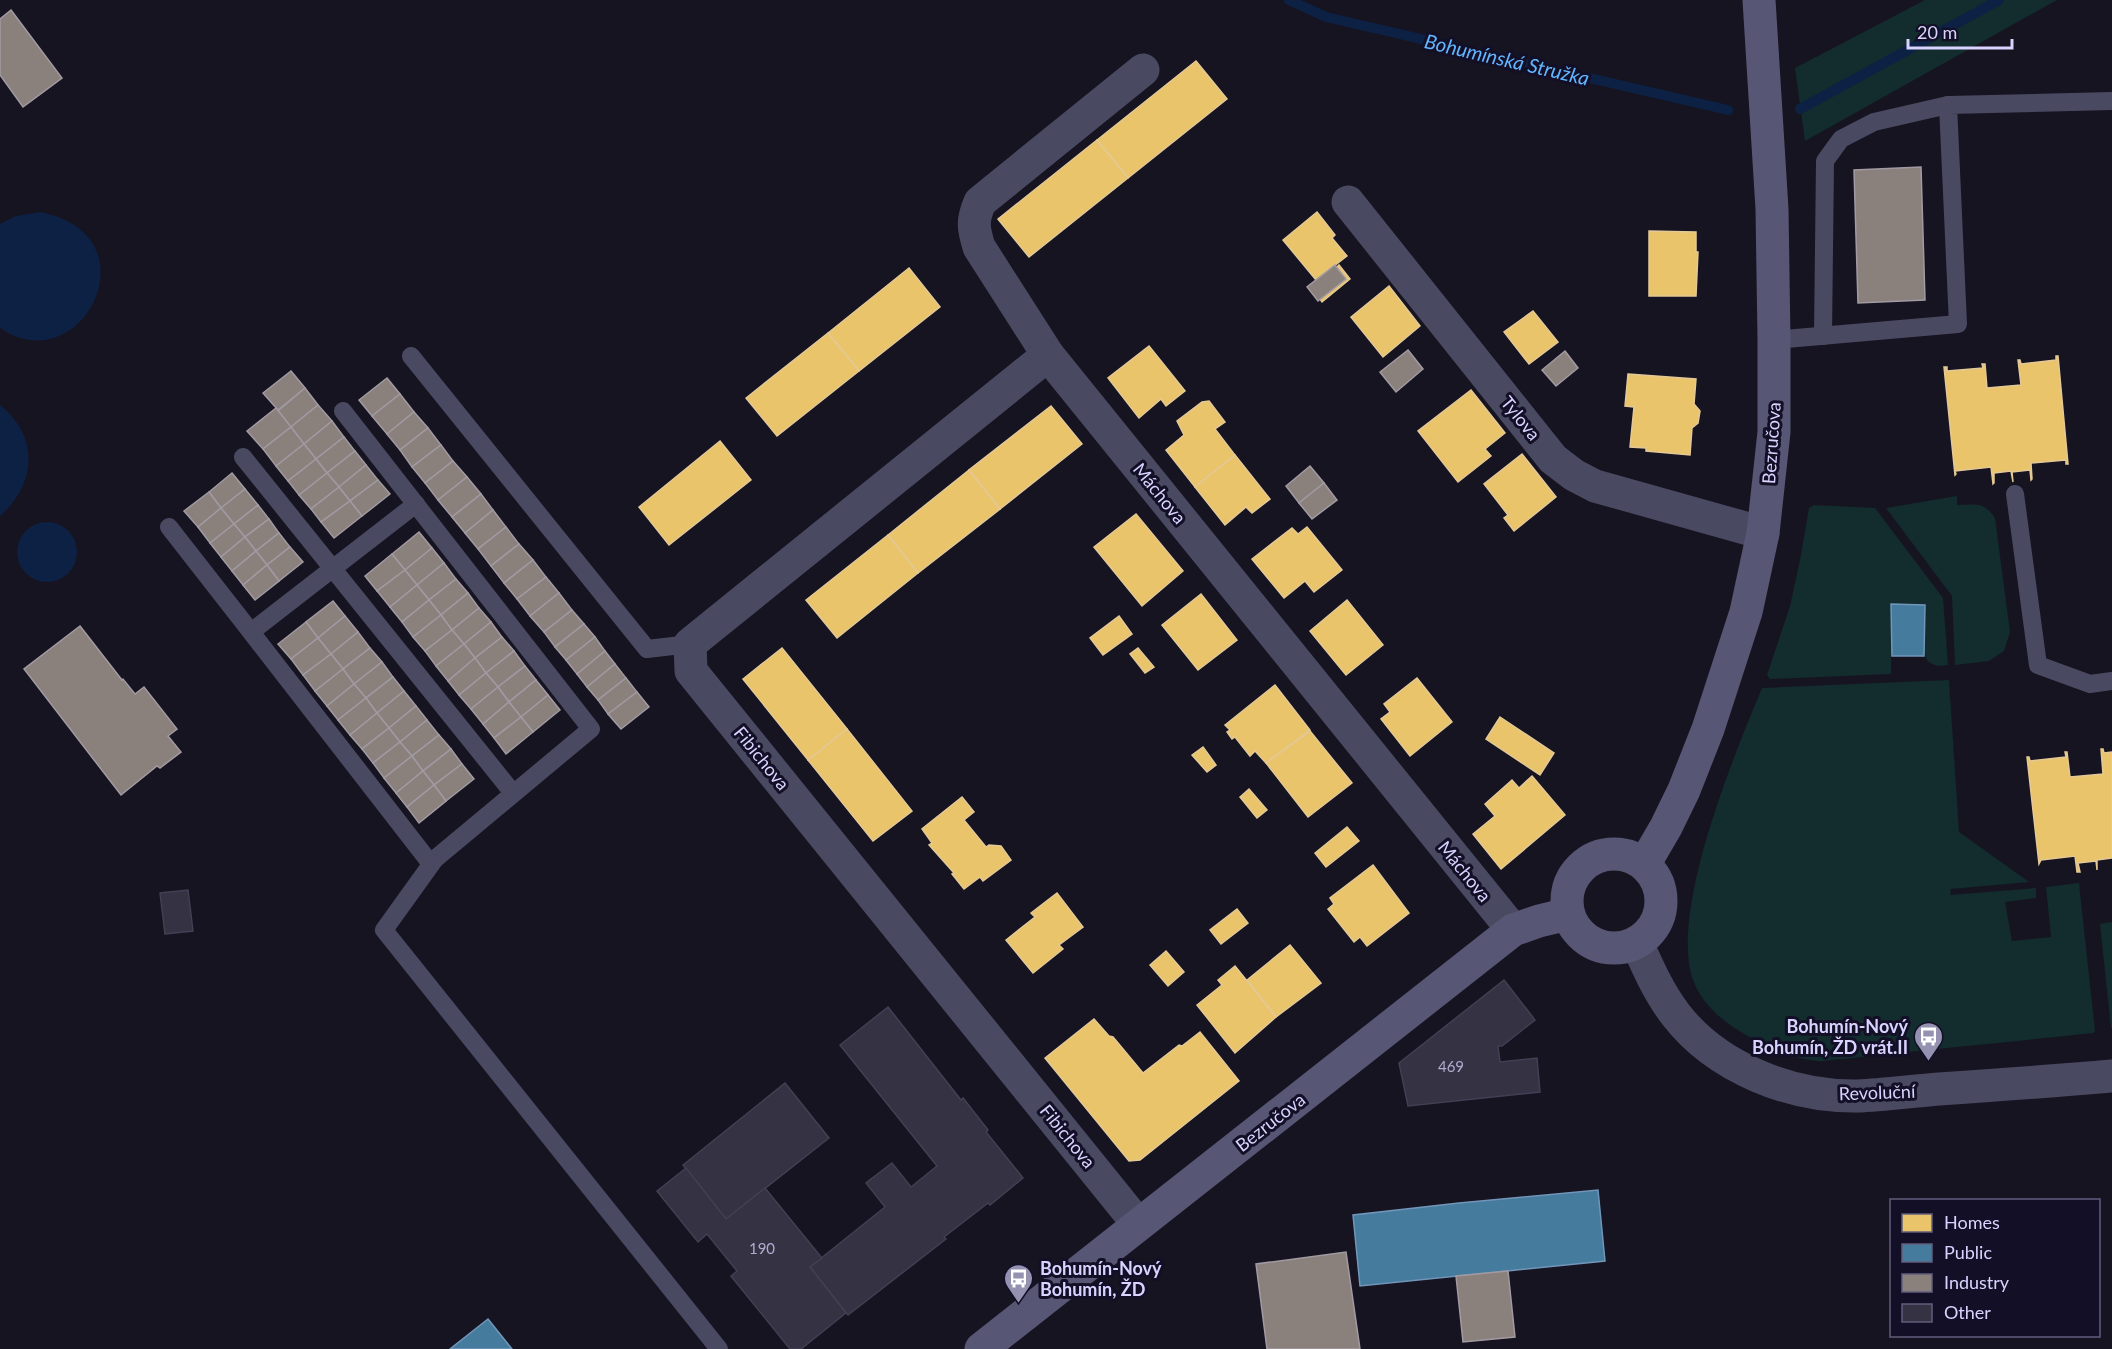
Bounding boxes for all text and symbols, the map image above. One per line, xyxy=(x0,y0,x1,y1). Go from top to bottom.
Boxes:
scale bar xyxy=(1908,12,2012,50)
text: 20 m xyxy=(1917,21,1957,43)
water label: Bohumínská Stružka xyxy=(1422,28,1592,90)
street label: Tylova xyxy=(1497,391,1545,445)
street label: Bezručova xyxy=(1757,401,1785,485)
street label: Máchova xyxy=(1129,458,1191,528)
street label: Fibichova xyxy=(730,722,794,794)
street label: Máchova xyxy=(1434,836,1496,906)
place label: Bohumín-Nový Bohumín, ŽD vrát.II xyxy=(1752,1015,1908,1058)
bus stop icon: Bohumín-Nový Bohumín, ŽD vrát.II xyxy=(1913,1020,1945,1062)
house number: 469 xyxy=(1438,1057,1464,1075)
street label: Revoluční xyxy=(1838,1080,1916,1104)
street label: Bezručova xyxy=(1231,1088,1309,1156)
street label: Fibichova xyxy=(1036,1100,1100,1172)
legend xyxy=(1890,1199,2100,1337)
text: Homes xyxy=(1944,1211,2000,1233)
house number: 190 xyxy=(749,1239,775,1257)
text: Public xyxy=(1944,1241,1992,1263)
place label: Bohumín-Nový Bohumín, ŽD xyxy=(1040,1257,1162,1300)
bus stop icon: Bohumín-Nový Bohumín, ŽD xyxy=(1003,1262,1035,1304)
text: Industry xyxy=(1944,1271,2010,1293)
text: Other xyxy=(1944,1301,1991,1323)

